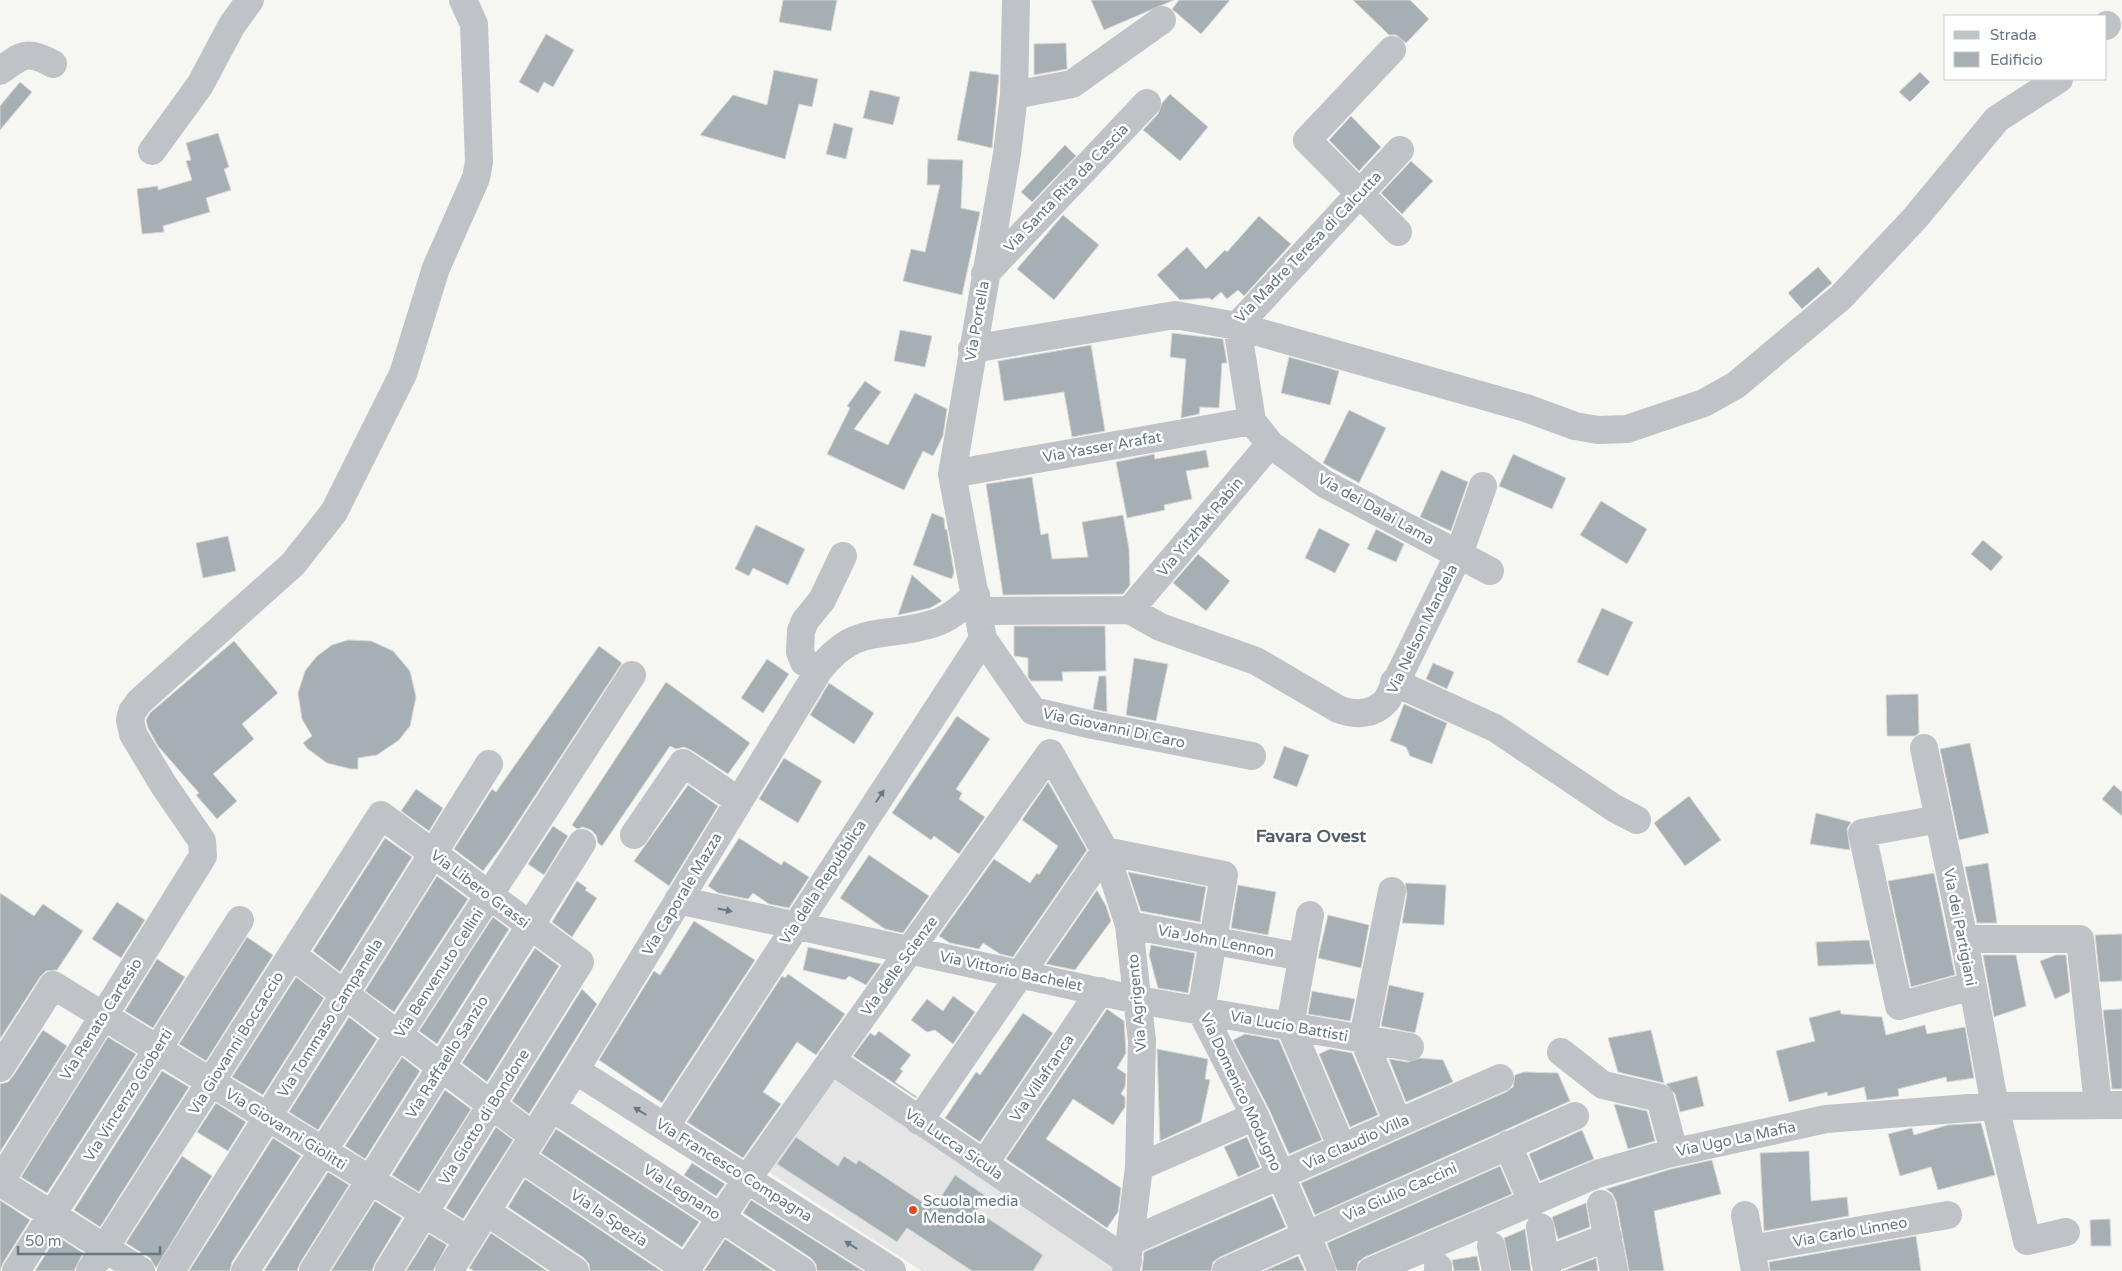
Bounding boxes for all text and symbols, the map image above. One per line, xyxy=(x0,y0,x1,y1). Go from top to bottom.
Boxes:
legend xyxy=(1944,15,2107,80)
text: Strada xyxy=(1990,26,2037,44)
text: Edificio xyxy=(1990,51,2043,69)
street label: Via Santa Rita da Cascia xyxy=(1000,120,1132,256)
street label: Via Madre Teresa di Calcutta xyxy=(1231,168,1385,326)
street label: Via Portella xyxy=(961,280,993,362)
street label: Via Yasser Arafat xyxy=(1041,428,1163,466)
street label: Via dei Dalai Lama xyxy=(1315,469,1437,549)
street label: Via Yitzhak Rabin xyxy=(1153,474,1247,580)
street label: Via Nelson Mandela xyxy=(1383,561,1461,697)
street label: Via Giovanni Di Caro xyxy=(1041,704,1187,752)
one-way arrow xyxy=(875,789,885,802)
street label: Via della Repubblica xyxy=(776,816,870,948)
district label: Favara Ovest xyxy=(1256,825,1366,847)
street label: Via Caporale Mazza xyxy=(638,829,726,959)
street label: Via Libero Grassi xyxy=(427,846,533,932)
street label: Via dei Partigiani xyxy=(1940,867,1980,987)
street label: Via Benvenuto Cellini xyxy=(391,905,487,1041)
one-way arrow xyxy=(718,906,734,914)
street label: Via delle Scienze xyxy=(857,913,941,1019)
street label: Via John Lennon xyxy=(1156,921,1276,961)
street label: Via Tommaso Campanella xyxy=(274,935,386,1101)
street label: Via Vittorio Bachelet xyxy=(938,947,1084,995)
street label: Via Agrigento xyxy=(1124,953,1150,1053)
street label: Via Renato Cartesio xyxy=(56,955,146,1083)
street label: Via Giovanni Boccaccio xyxy=(185,968,287,1118)
street label: Via Raffaello Sanzio xyxy=(402,992,492,1122)
street label: Via Lucio Battisti xyxy=(1229,1007,1349,1045)
street label: Via Domenico Modugno xyxy=(1196,1010,1286,1174)
street label: Via Vincenzo Gioberti xyxy=(80,1025,176,1165)
street label: Via Villafranca xyxy=(1006,1031,1078,1125)
street label: Via Giotto di Bondone xyxy=(435,1046,533,1188)
street label: Via Giovanni Giolitti xyxy=(222,1084,350,1174)
street label: Via Lucca Sicula xyxy=(902,1105,1006,1183)
one-way arrow xyxy=(634,1106,647,1115)
street label: Via Claudio Villa xyxy=(1300,1111,1412,1173)
street label: Via Francesco Compagna xyxy=(653,1114,815,1226)
street label: Via Ugo La Mafia xyxy=(1675,1118,1797,1160)
street label: Via Giulio Caccini xyxy=(1340,1159,1460,1225)
street label: Via Legnano xyxy=(640,1160,724,1224)
street label: Via la Spezia xyxy=(567,1186,651,1250)
place label: Scuola media Mendola xyxy=(923,1192,1018,1227)
marker: Scuola media Mendola xyxy=(907,1204,919,1216)
street label: Via Carlo Linneo xyxy=(1791,1213,1909,1251)
scale bar xyxy=(18,1224,160,1256)
text: 50 m xyxy=(25,1232,62,1250)
one-way arrow xyxy=(844,1240,858,1250)

